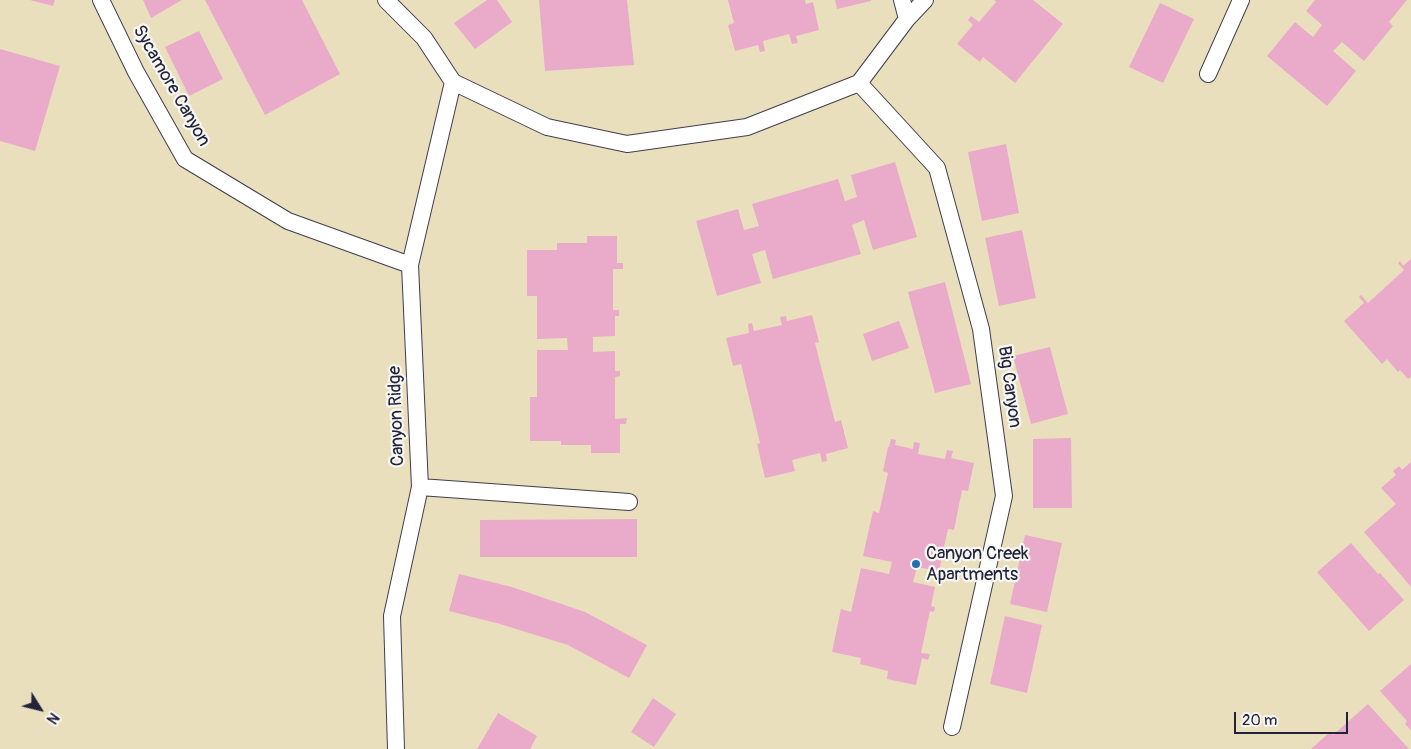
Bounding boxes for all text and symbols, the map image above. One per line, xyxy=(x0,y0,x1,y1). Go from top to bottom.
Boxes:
street label: Sycamore Canyon xyxy=(128,22,214,150)
street label: Big Canyon xyxy=(993,345,1025,429)
street label: Canyon Ridge xyxy=(384,366,410,466)
place label: Canyon Creek Apartments xyxy=(926,543,1028,586)
marker: Canyon Creek Apartments xyxy=(910,558,922,570)
north arrow xyxy=(15,684,65,734)
scale bar xyxy=(1236,702,1350,734)
text: N xyxy=(43,709,62,727)
text: 20 m xyxy=(1242,711,1277,730)

